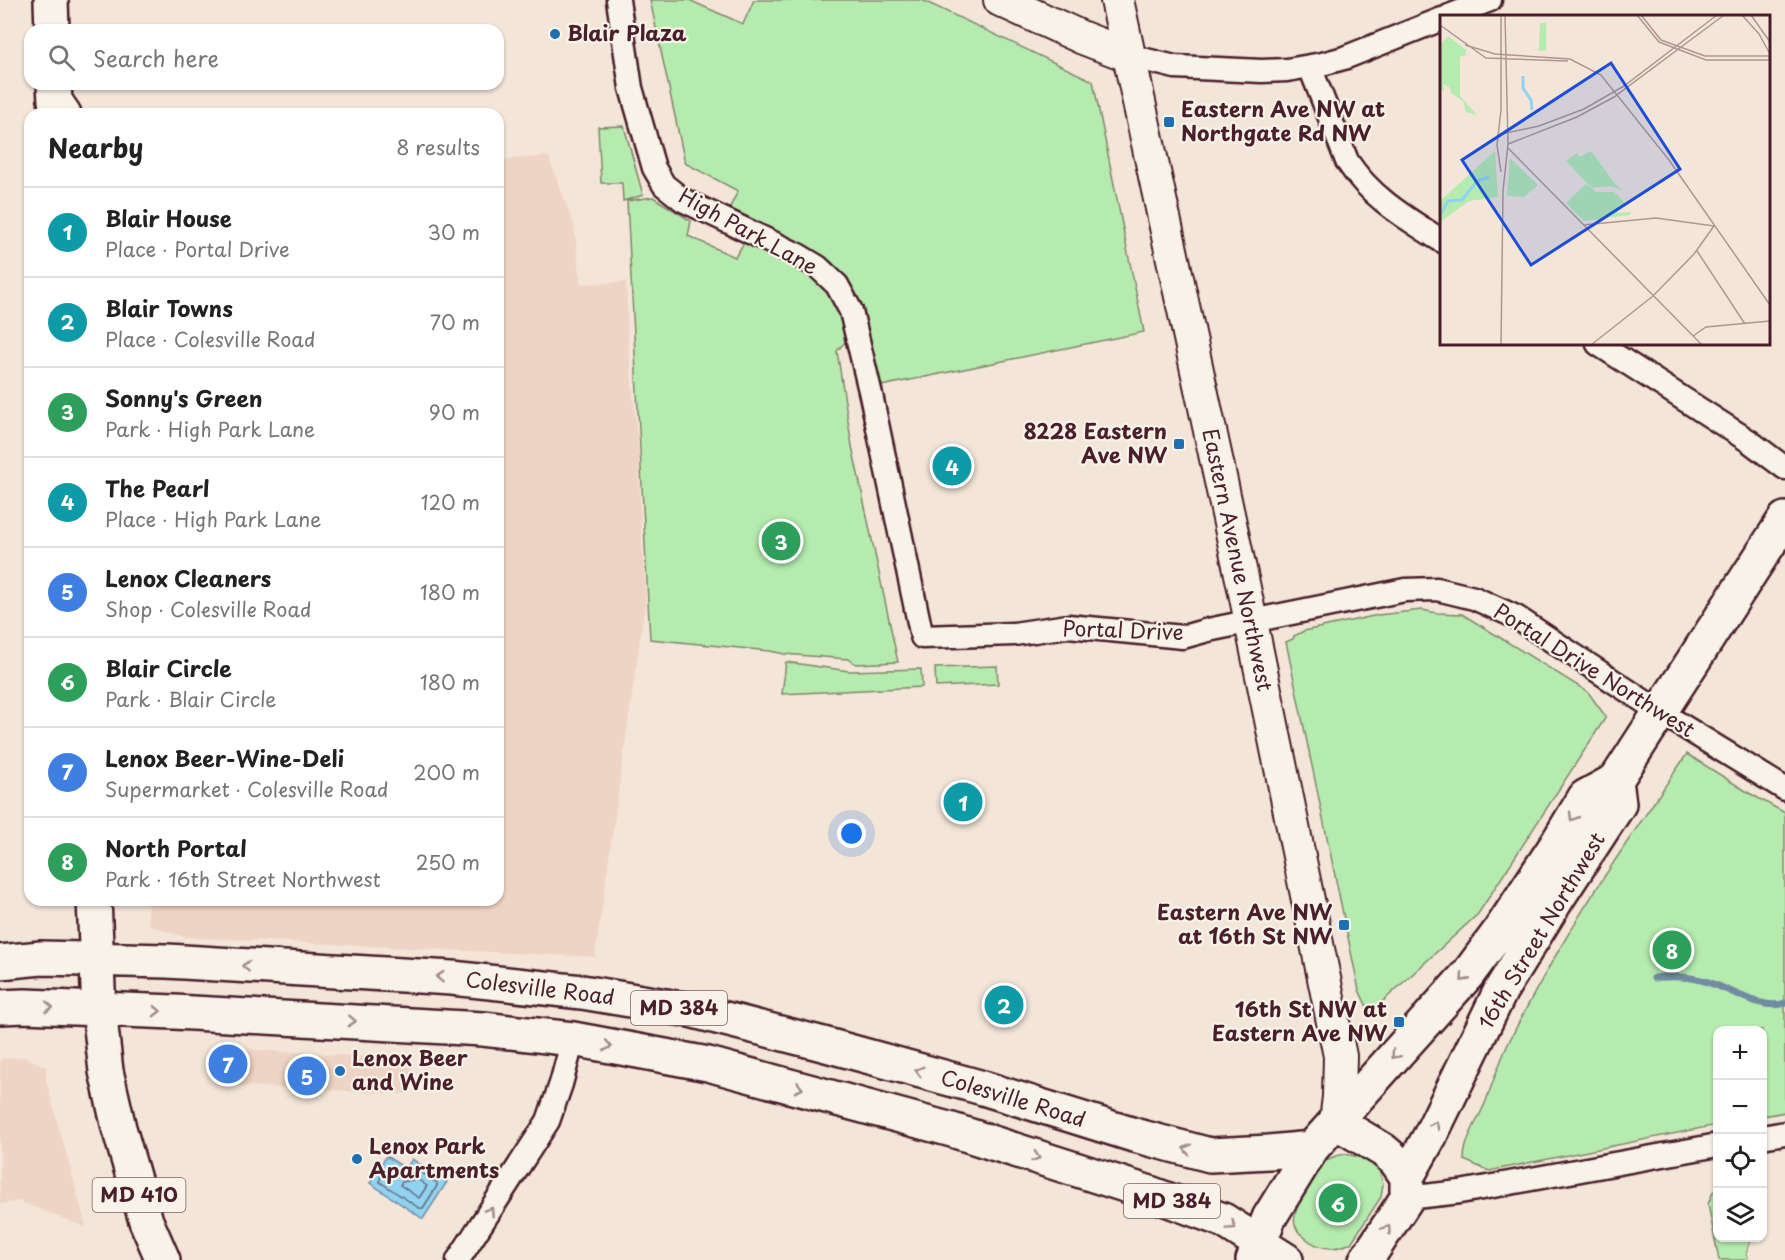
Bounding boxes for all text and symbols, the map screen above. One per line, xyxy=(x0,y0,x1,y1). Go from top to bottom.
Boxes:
inset map xyxy=(1440,15,1770,345)
place label: Blair Plaza xyxy=(567,16,687,48)
search box xyxy=(24,24,504,90)
marker: Blair Plaza xyxy=(548,27,562,41)
icon: search xyxy=(45,41,78,74)
text: Search here xyxy=(93,41,219,74)
place label: Eastern Ave NW at Northgate Rd NW xyxy=(1181,92,1385,148)
marker: Eastern Ave NW at Northgate Rd NW xyxy=(1162,115,1176,129)
text: Nearby xyxy=(48,128,143,167)
text: 8 results xyxy=(396,132,480,162)
street label: High Park Lane xyxy=(674,179,824,282)
text: Blair House xyxy=(105,201,232,234)
text: 1 xyxy=(63,217,72,247)
text: 30 m xyxy=(427,217,480,247)
text: Place · Portal Drive xyxy=(105,234,290,264)
text: Blair Towns xyxy=(105,291,233,324)
text: 2 xyxy=(60,307,75,337)
text: 70 m xyxy=(430,307,480,337)
text: Place · Colesville Road xyxy=(105,324,315,354)
text: Sonny's Green xyxy=(105,381,263,414)
text: 3 xyxy=(61,397,74,427)
text: 90 m xyxy=(429,397,480,427)
text: Park · High Park Lane xyxy=(105,414,315,444)
place label: 8228 Eastern Ave NW xyxy=(1023,414,1168,470)
street label: Eastern Avenue Northwest xyxy=(1195,425,1282,694)
marker: 8228 Eastern Ave NW xyxy=(1172,437,1186,451)
pin: 4 xyxy=(932,444,972,488)
text: The Pearl xyxy=(105,471,210,504)
text: 4 xyxy=(61,487,74,517)
text: 120 m xyxy=(421,487,480,517)
text: Place · High Park Lane xyxy=(105,504,321,534)
pin: 3 xyxy=(762,518,800,564)
text: Lenox Cleaners xyxy=(105,561,271,594)
text: 5 xyxy=(61,577,74,607)
text: 180 m xyxy=(420,577,480,607)
text: Shop · Colesville Road xyxy=(105,594,311,624)
street label: Portal Drive Northwest xyxy=(1488,594,1702,744)
street label: Portal Drive xyxy=(1062,611,1184,647)
text: Blair Circle xyxy=(105,651,232,684)
text: 6 xyxy=(60,667,75,697)
text: 180 m xyxy=(420,667,480,697)
text: Park · Blair Circle xyxy=(105,684,277,714)
text: Lenox Beer-Wine-Deli xyxy=(105,741,344,774)
text: 7 xyxy=(62,757,73,787)
text: 200 m xyxy=(413,757,480,787)
text: Supermarket · Colesville Road xyxy=(105,774,389,804)
pin: 1 xyxy=(944,780,982,824)
one-way arrow xyxy=(1569,811,1580,821)
your location xyxy=(837,819,866,848)
street label: 16th Street Northwest xyxy=(1469,825,1612,1034)
text: North Portal xyxy=(105,831,247,864)
text: 8 xyxy=(61,847,74,877)
text: 250 m xyxy=(416,847,480,877)
text: Park · 16th Street Northwest xyxy=(105,864,381,894)
place label: Eastern Ave NW at 16th St NW xyxy=(1157,895,1333,951)
marker: Eastern Ave NW at 16th St NW xyxy=(1337,918,1351,932)
pin: 8 xyxy=(1652,928,1692,972)
one-way arrow xyxy=(241,959,250,972)
street label: Colesville Road xyxy=(464,962,617,1012)
one-way arrow xyxy=(436,971,445,984)
one-way arrow xyxy=(1460,972,1471,982)
pin: 2 xyxy=(984,982,1024,1028)
road number: MD 384 xyxy=(631,991,727,1025)
place label: 16th St NW at Eastern Ave NW xyxy=(1212,992,1388,1048)
one-way arrow xyxy=(45,1001,54,1014)
one-way arrow xyxy=(153,1005,162,1017)
one-way arrow xyxy=(347,1014,356,1027)
marker: 16th St NW at Eastern Ave NW xyxy=(1392,1015,1406,1029)
map controls xyxy=(1713,1026,1767,1242)
button: + xyxy=(1713,1026,1767,1080)
one-way arrow xyxy=(603,1039,613,1052)
place label: Lenox Beer and Wine xyxy=(352,1041,468,1097)
pin: 7 xyxy=(208,1042,248,1086)
one-way arrow xyxy=(1391,1048,1402,1059)
pin: 5 xyxy=(288,1054,326,1098)
street label: Colesville Road xyxy=(937,1060,1090,1134)
marker: Lenox Beer and Wine xyxy=(333,1064,347,1078)
one-way arrow xyxy=(914,1066,925,1078)
button: − xyxy=(1713,1080,1767,1134)
one-way arrow xyxy=(794,1081,804,1094)
one-way arrow xyxy=(1428,1121,1440,1132)
place label: Lenox Park Apartments xyxy=(369,1129,499,1185)
button: locate xyxy=(1713,1134,1767,1188)
one-way arrow xyxy=(1182,1143,1192,1156)
one-way arrow xyxy=(1030,1149,1041,1162)
marker: Lenox Park Apartments xyxy=(350,1152,364,1166)
road number: MD 410 xyxy=(92,1178,186,1212)
pin: 6 xyxy=(1318,1180,1358,1226)
road number: MD 384 xyxy=(1124,1184,1220,1218)
button: layers xyxy=(1713,1188,1767,1242)
one-way arrow xyxy=(483,1207,494,1218)
one-way arrow xyxy=(1225,1219,1236,1230)
one-way arrow xyxy=(1379,1225,1391,1235)

